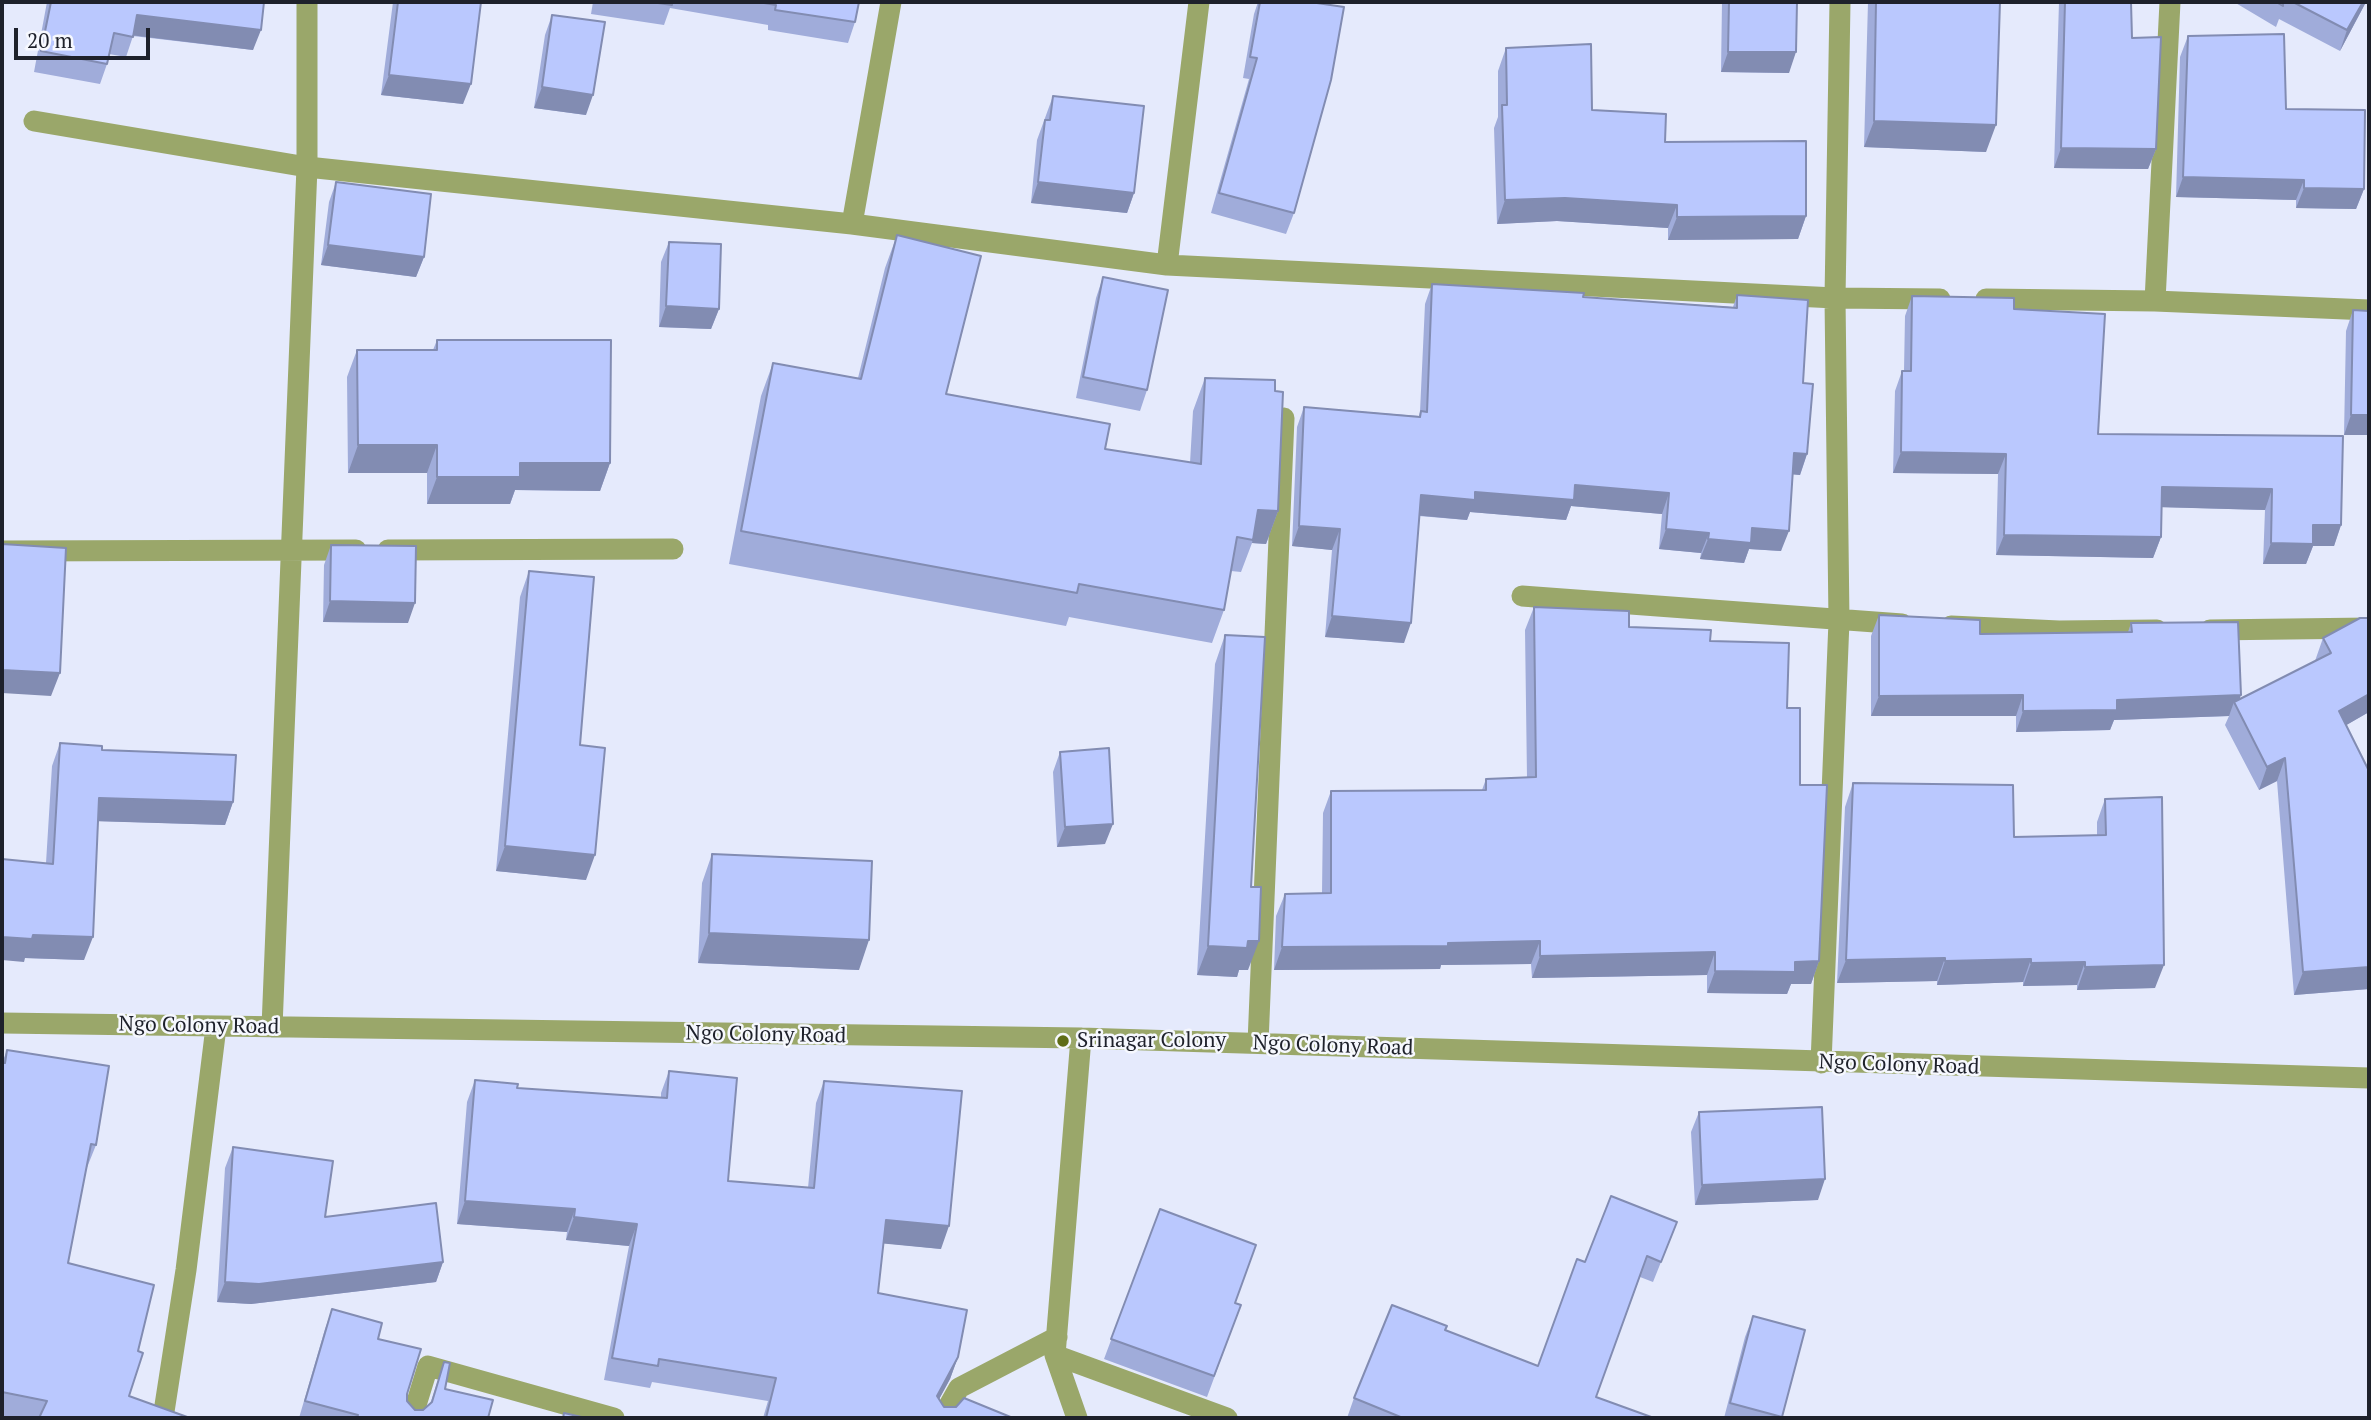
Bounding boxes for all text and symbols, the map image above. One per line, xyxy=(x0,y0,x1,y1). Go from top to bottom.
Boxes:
scale bar xyxy=(18,14,154,58)
text: 20 m xyxy=(27,26,73,54)
street label: Ngo Colony Road xyxy=(118,1012,280,1040)
street label: Ngo Colony Road xyxy=(685,1021,847,1049)
place label: Srinagar Colony xyxy=(1077,1028,1226,1054)
street label: Ngo Colony Road xyxy=(1252,1031,1414,1061)
marker: Srinagar Colony xyxy=(1055,1033,1071,1049)
street label: Ngo Colony Road xyxy=(1818,1050,1980,1080)

